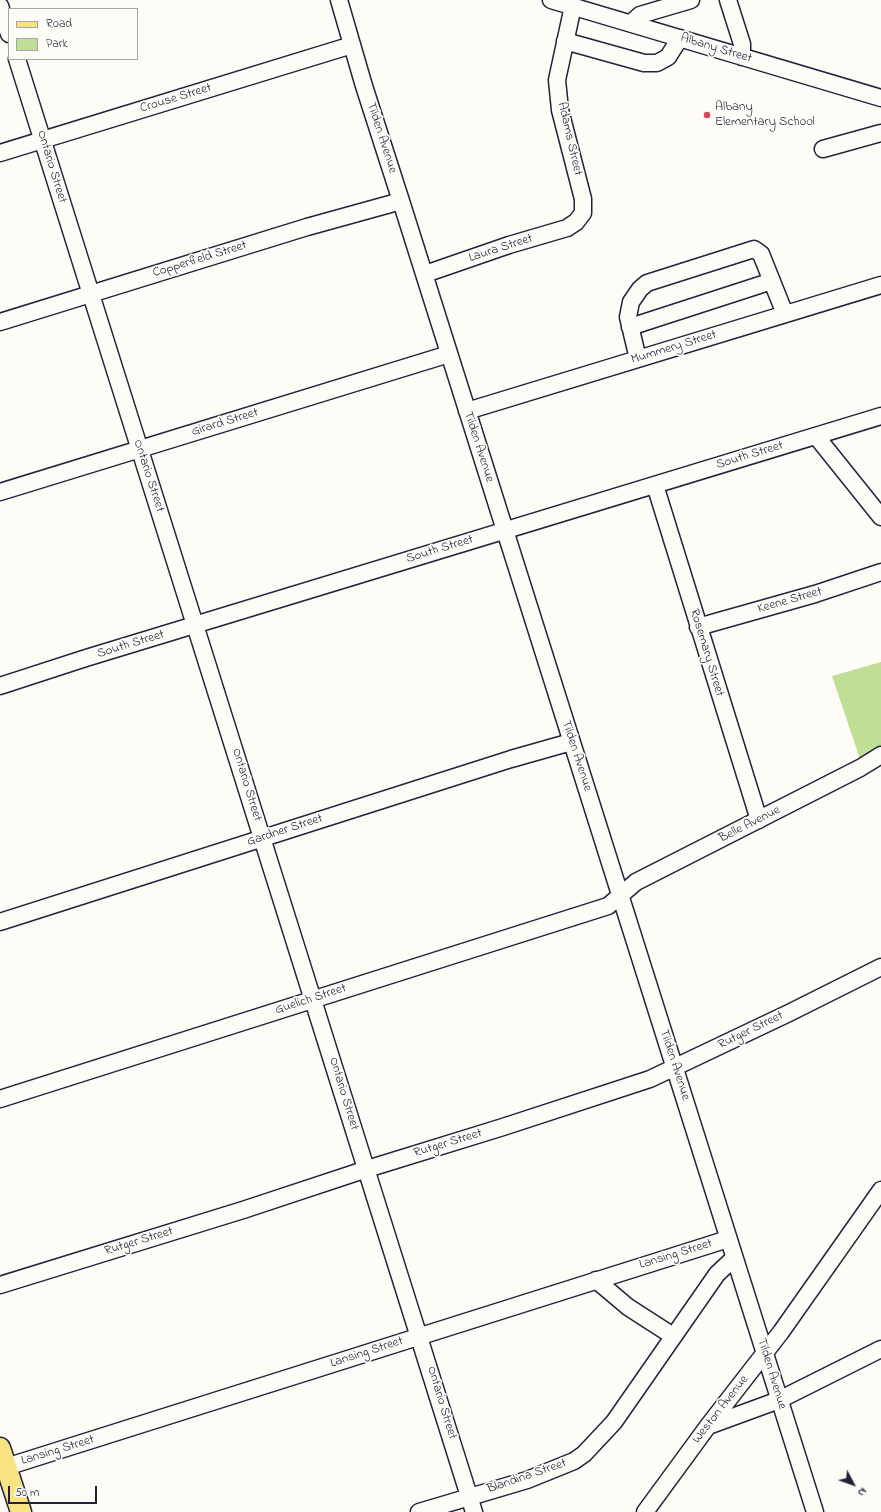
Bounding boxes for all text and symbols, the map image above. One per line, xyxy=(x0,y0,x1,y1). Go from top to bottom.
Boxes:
legend xyxy=(8,8,138,60)
text: Road xyxy=(46,15,72,33)
street label: Albany Street xyxy=(678,31,754,67)
text: Park xyxy=(46,35,68,53)
street label: Crouse Street xyxy=(138,81,214,117)
place label: Albany Elementary School xyxy=(715,100,815,131)
street label: Tilden Avenue xyxy=(362,101,400,175)
street label: Adams Street xyxy=(553,101,585,177)
marker: Albany Elementary School xyxy=(702,110,712,120)
street label: Ontario Street xyxy=(33,129,69,205)
street label: Laura Street xyxy=(467,231,535,267)
street label: Copperfield Street xyxy=(151,238,249,282)
street label: Mummery Street xyxy=(629,328,719,368)
street label: Girard Street xyxy=(190,405,260,441)
street label: Tilden Avenue xyxy=(459,410,497,484)
street label: Ontario Street xyxy=(129,438,167,514)
street label: South Street xyxy=(715,438,785,474)
street label: South Street xyxy=(405,532,475,568)
street label: Keene Street xyxy=(756,584,824,618)
street label: Rosemary Street xyxy=(685,607,727,699)
street label: South Street xyxy=(96,627,166,663)
street label: Tilden Avenue xyxy=(557,719,595,793)
street label: Ontario Street xyxy=(228,747,264,823)
street label: Belle Avenue xyxy=(717,803,783,847)
street label: Gardner Street xyxy=(245,811,325,851)
street label: Guelich Street xyxy=(273,981,349,1019)
street label: Rutger Street xyxy=(716,1009,786,1053)
street label: Tilden Avenue xyxy=(655,1028,693,1102)
street label: Ontario Street xyxy=(325,1056,361,1132)
street label: Rutger Street xyxy=(412,1126,484,1162)
street label: Rutger Street xyxy=(103,1224,175,1260)
street label: Lansing Street xyxy=(638,1237,714,1273)
street label: Lansing Street xyxy=(329,1334,405,1372)
street label: Tilden Avenue xyxy=(753,1337,789,1411)
street label: Ontario Street xyxy=(423,1365,459,1441)
street label: Weston Avenue xyxy=(690,1373,752,1447)
street label: Lansing Street xyxy=(20,1433,96,1469)
street label: Blandina Street xyxy=(485,1456,569,1498)
north arrow xyxy=(833,1464,873,1504)
scale bar xyxy=(10,1478,99,1504)
text: 50 m xyxy=(15,1484,39,1502)
text: N xyxy=(854,1484,871,1500)

